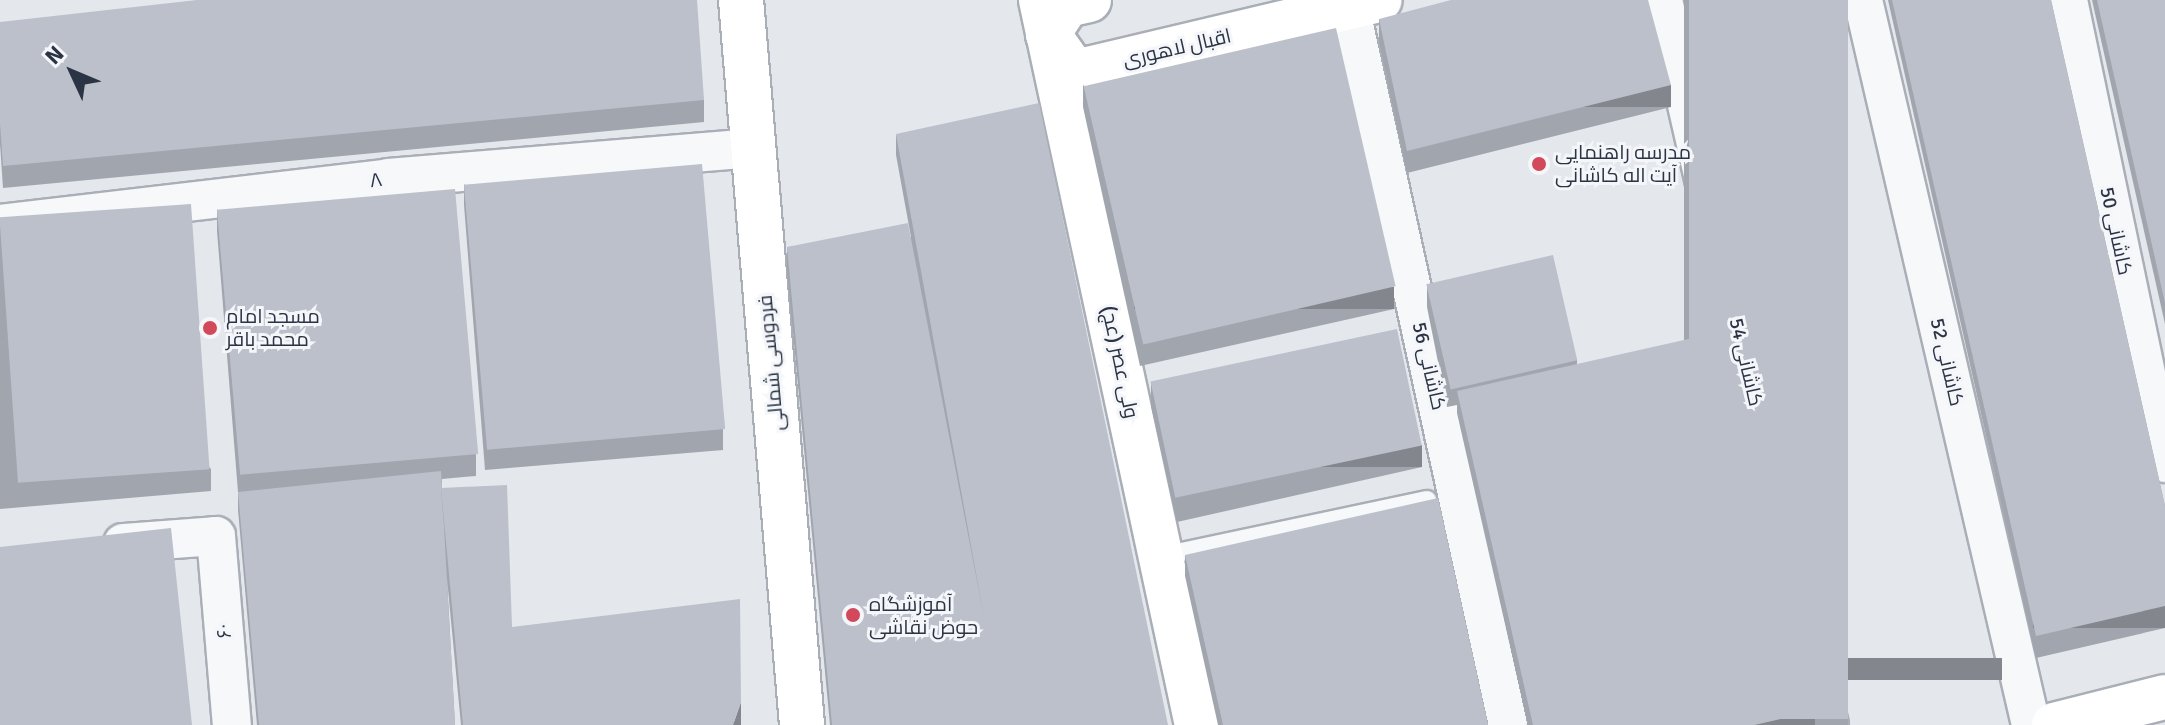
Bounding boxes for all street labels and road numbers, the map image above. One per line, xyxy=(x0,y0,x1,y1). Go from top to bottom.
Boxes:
street label: اقبال لاهوری xyxy=(1120,24,1234,72)
street label: ۸ xyxy=(368,167,384,193)
street label: کاشانی 50 xyxy=(2095,185,2137,277)
street label: فردوسی شمالی xyxy=(753,294,789,432)
street label: ولی عصر (عج) xyxy=(1096,303,1144,421)
street label: کاشانی 54 xyxy=(1724,316,1768,408)
street label: کاشانی 52 xyxy=(1925,316,1969,408)
street label: کاشانی 56 xyxy=(1407,320,1451,412)
street label: ۶۰ xyxy=(211,623,237,639)

